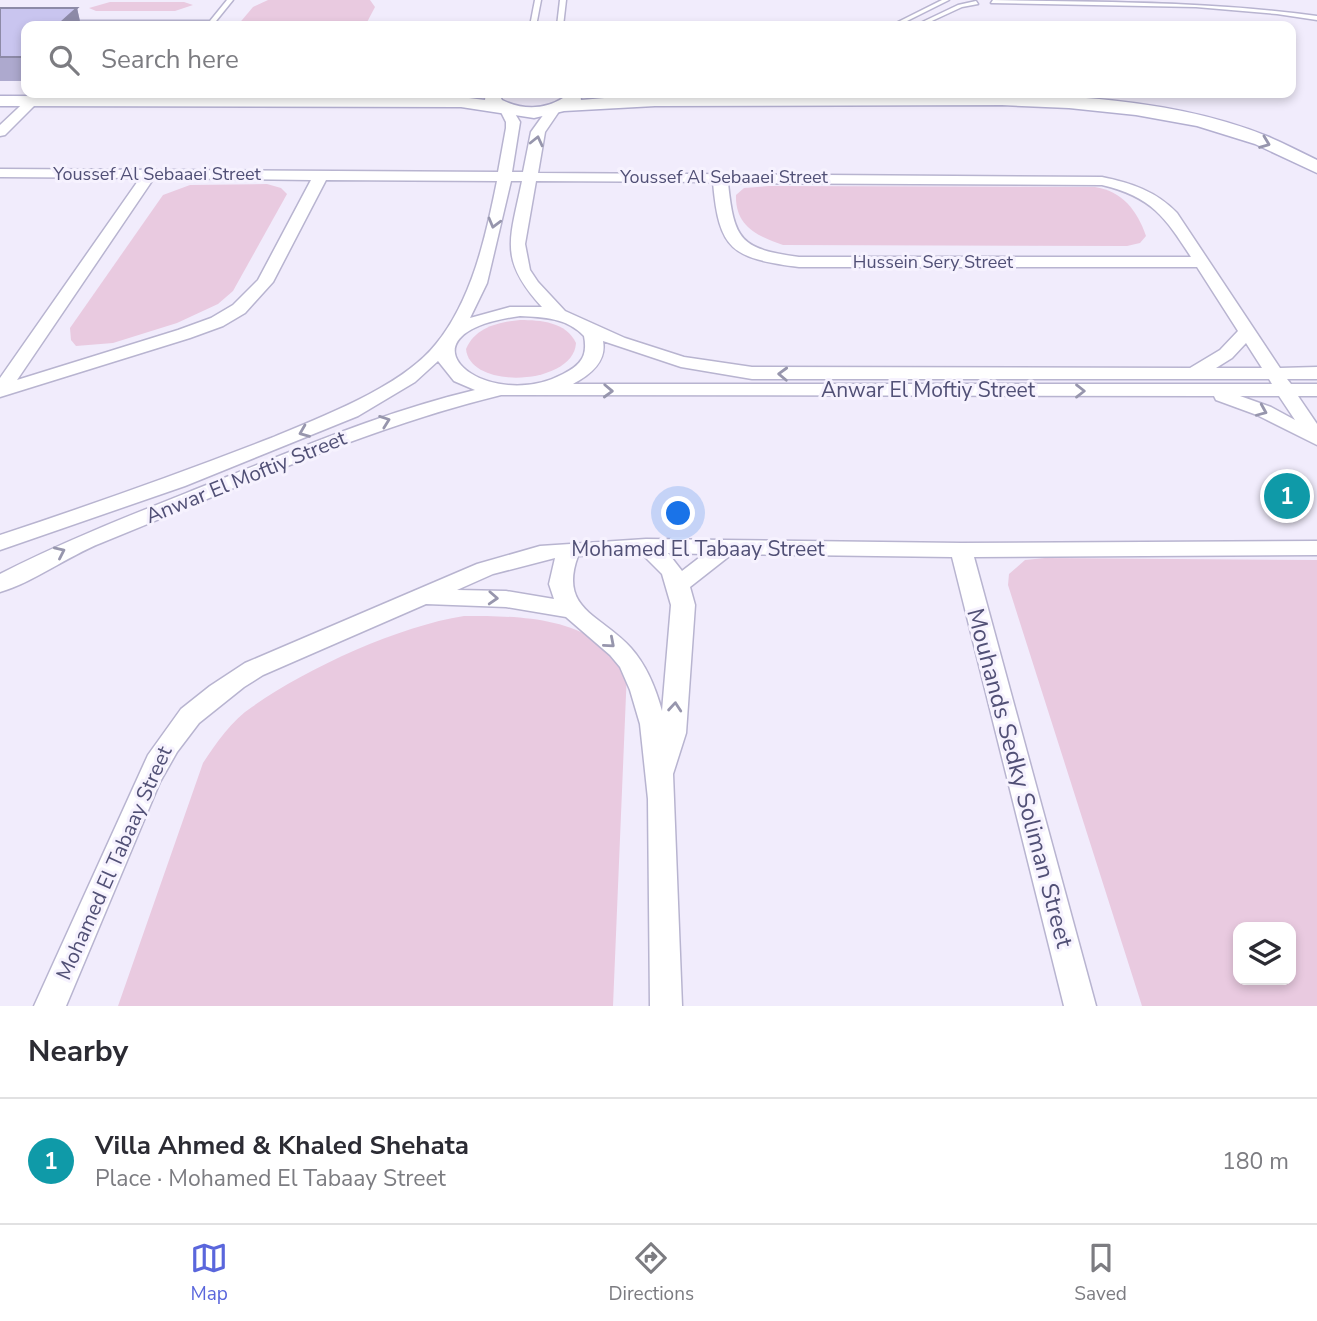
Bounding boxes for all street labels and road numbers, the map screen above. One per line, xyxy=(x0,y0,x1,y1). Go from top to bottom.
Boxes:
street label: Youssef Al Sebaaei Street xyxy=(52,162,262,186)
street label: Youssef Al Sebaaei Street xyxy=(619,165,829,189)
street label: Hussein Sery Street xyxy=(853,250,1014,274)
street label: Anwar El Moftiy Street xyxy=(821,376,1036,404)
street label: Anwar El Moftiy Street xyxy=(141,424,351,530)
street label: Mohamed El Tabaay Street xyxy=(571,535,825,563)
street label: Mouhands Sedky Soliman Street xyxy=(959,605,1081,952)
street label: Mohamed El Tabaay Street xyxy=(50,741,179,984)

